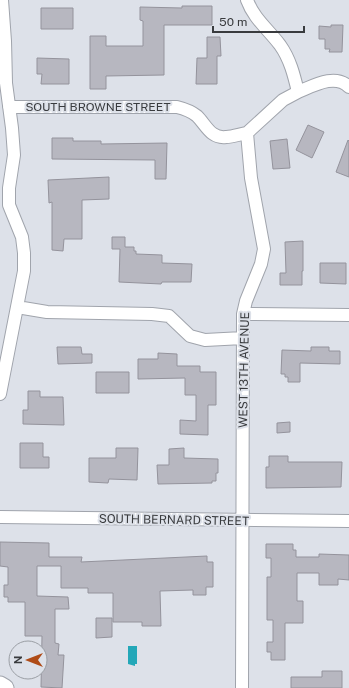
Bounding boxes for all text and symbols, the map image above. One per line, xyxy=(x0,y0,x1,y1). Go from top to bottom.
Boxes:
scale bar xyxy=(213,8,304,34)
text: 50 m xyxy=(219,15,247,29)
street label: SOUTH BROWNE STREET xyxy=(25,100,171,114)
street label: WEST 13TH AVENUE xyxy=(236,312,252,428)
street label: SOUTH BERNARD STREET xyxy=(99,512,249,528)
north arrow xyxy=(8,640,48,680)
text: N xyxy=(12,656,24,664)

